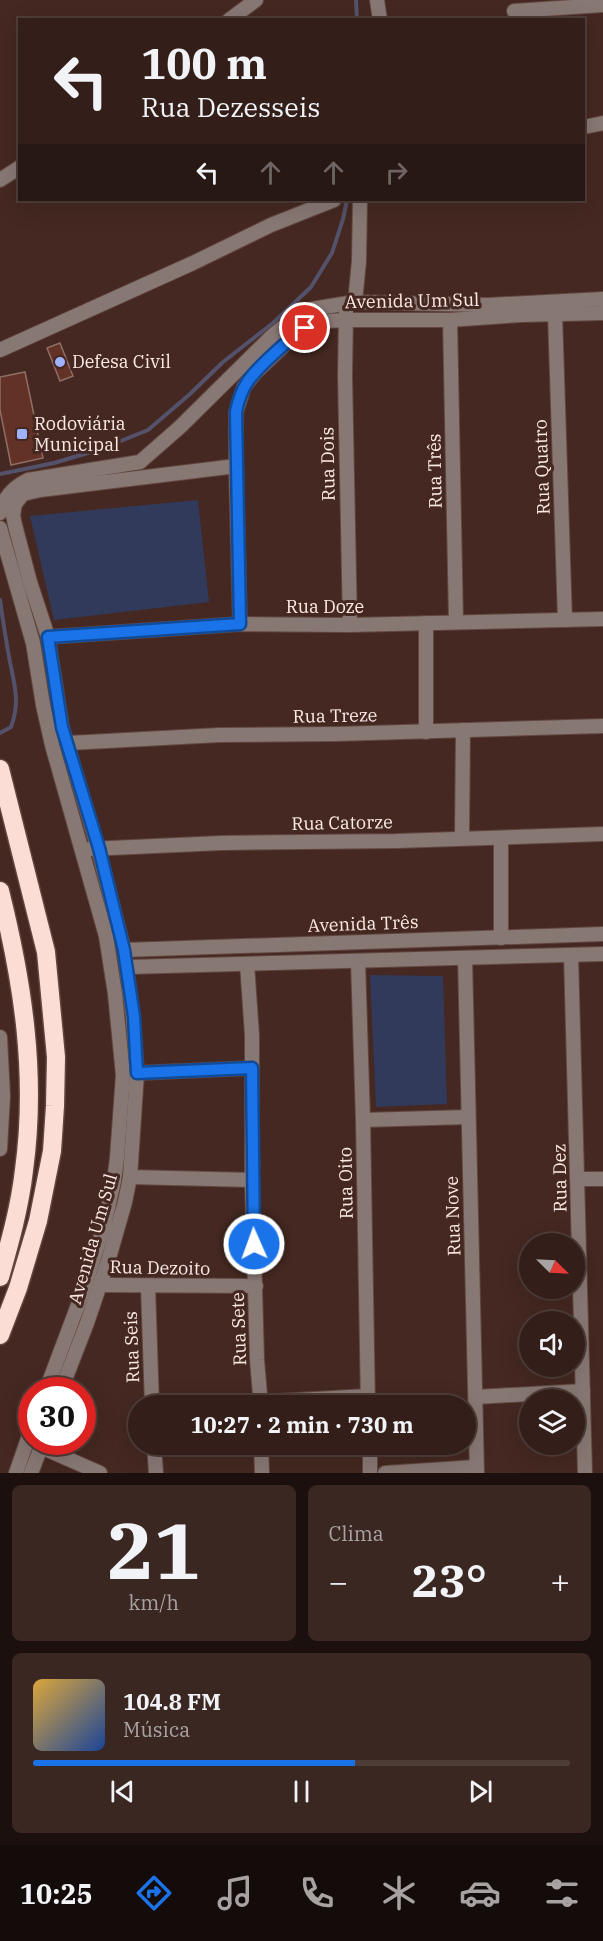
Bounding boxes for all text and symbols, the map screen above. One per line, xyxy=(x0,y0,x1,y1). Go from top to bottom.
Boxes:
text: 100 m xyxy=(141,36,267,91)
icon: left xyxy=(42,42,120,120)
text: Rua Dezesseis xyxy=(141,89,320,124)
icon: left xyxy=(191,156,224,189)
icon: ahead xyxy=(254,156,287,189)
icon: ahead xyxy=(317,156,350,189)
icon: right xyxy=(380,156,413,189)
street label: Avenida Um Sul xyxy=(344,288,480,313)
pin xyxy=(279,302,330,353)
icon: arrive xyxy=(288,311,321,344)
place label: Defesa Civil xyxy=(72,350,171,373)
marker: Defesa Civil xyxy=(53,355,67,369)
place label: Rodoviária Municipal xyxy=(34,412,126,456)
street label: Rua Quatro xyxy=(528,419,555,515)
marker: Rodoviária Municipal xyxy=(15,427,29,441)
street label: Rua Dois xyxy=(315,427,340,501)
street label: Rua Três xyxy=(422,433,447,509)
street label: Rua Doze xyxy=(286,595,364,618)
street label: Rua Treze xyxy=(292,703,378,728)
street label: Rua Catorze xyxy=(291,810,393,835)
street label: Avenida Três xyxy=(307,910,419,937)
street label: Rua Dez xyxy=(547,1144,572,1212)
street label: Rua Oito xyxy=(333,1147,358,1219)
street label: Avenida Um Sul xyxy=(63,1171,122,1307)
street label: Rua Nove xyxy=(440,1176,465,1256)
position arrow xyxy=(222,1212,286,1276)
north arrow xyxy=(519,1233,585,1299)
map controls xyxy=(519,1233,585,1455)
street label: Rua Dezoito xyxy=(109,1255,211,1280)
street label: Rua Sete xyxy=(226,1292,251,1366)
street label: Rua Seis xyxy=(119,1311,144,1383)
button: sound xyxy=(519,1311,585,1377)
speed limit sign: 30 xyxy=(18,1377,96,1455)
button: layers xyxy=(519,1389,585,1455)
text: 10:27 · 2 min · 730 m xyxy=(190,1410,414,1439)
text: 21 xyxy=(107,1499,201,1600)
text: Clima xyxy=(329,1520,384,1547)
text: 23° xyxy=(412,1551,487,1609)
text: − xyxy=(329,1560,348,1603)
text: + xyxy=(550,1560,570,1603)
text: km/h xyxy=(128,1589,179,1616)
text: 104.8 FM xyxy=(123,1687,221,1716)
text: Música xyxy=(123,1716,190,1743)
icon: previous xyxy=(106,1775,139,1808)
icon: pause xyxy=(285,1775,318,1808)
icon: next xyxy=(464,1775,497,1808)
icon: directions xyxy=(133,1872,175,1914)
icon: music xyxy=(214,1872,256,1914)
icon: phone xyxy=(296,1872,338,1914)
icon: climate xyxy=(378,1872,420,1914)
icon: car xyxy=(459,1872,501,1914)
icon: filters xyxy=(541,1872,583,1914)
text: 10:25 xyxy=(20,1876,93,1911)

